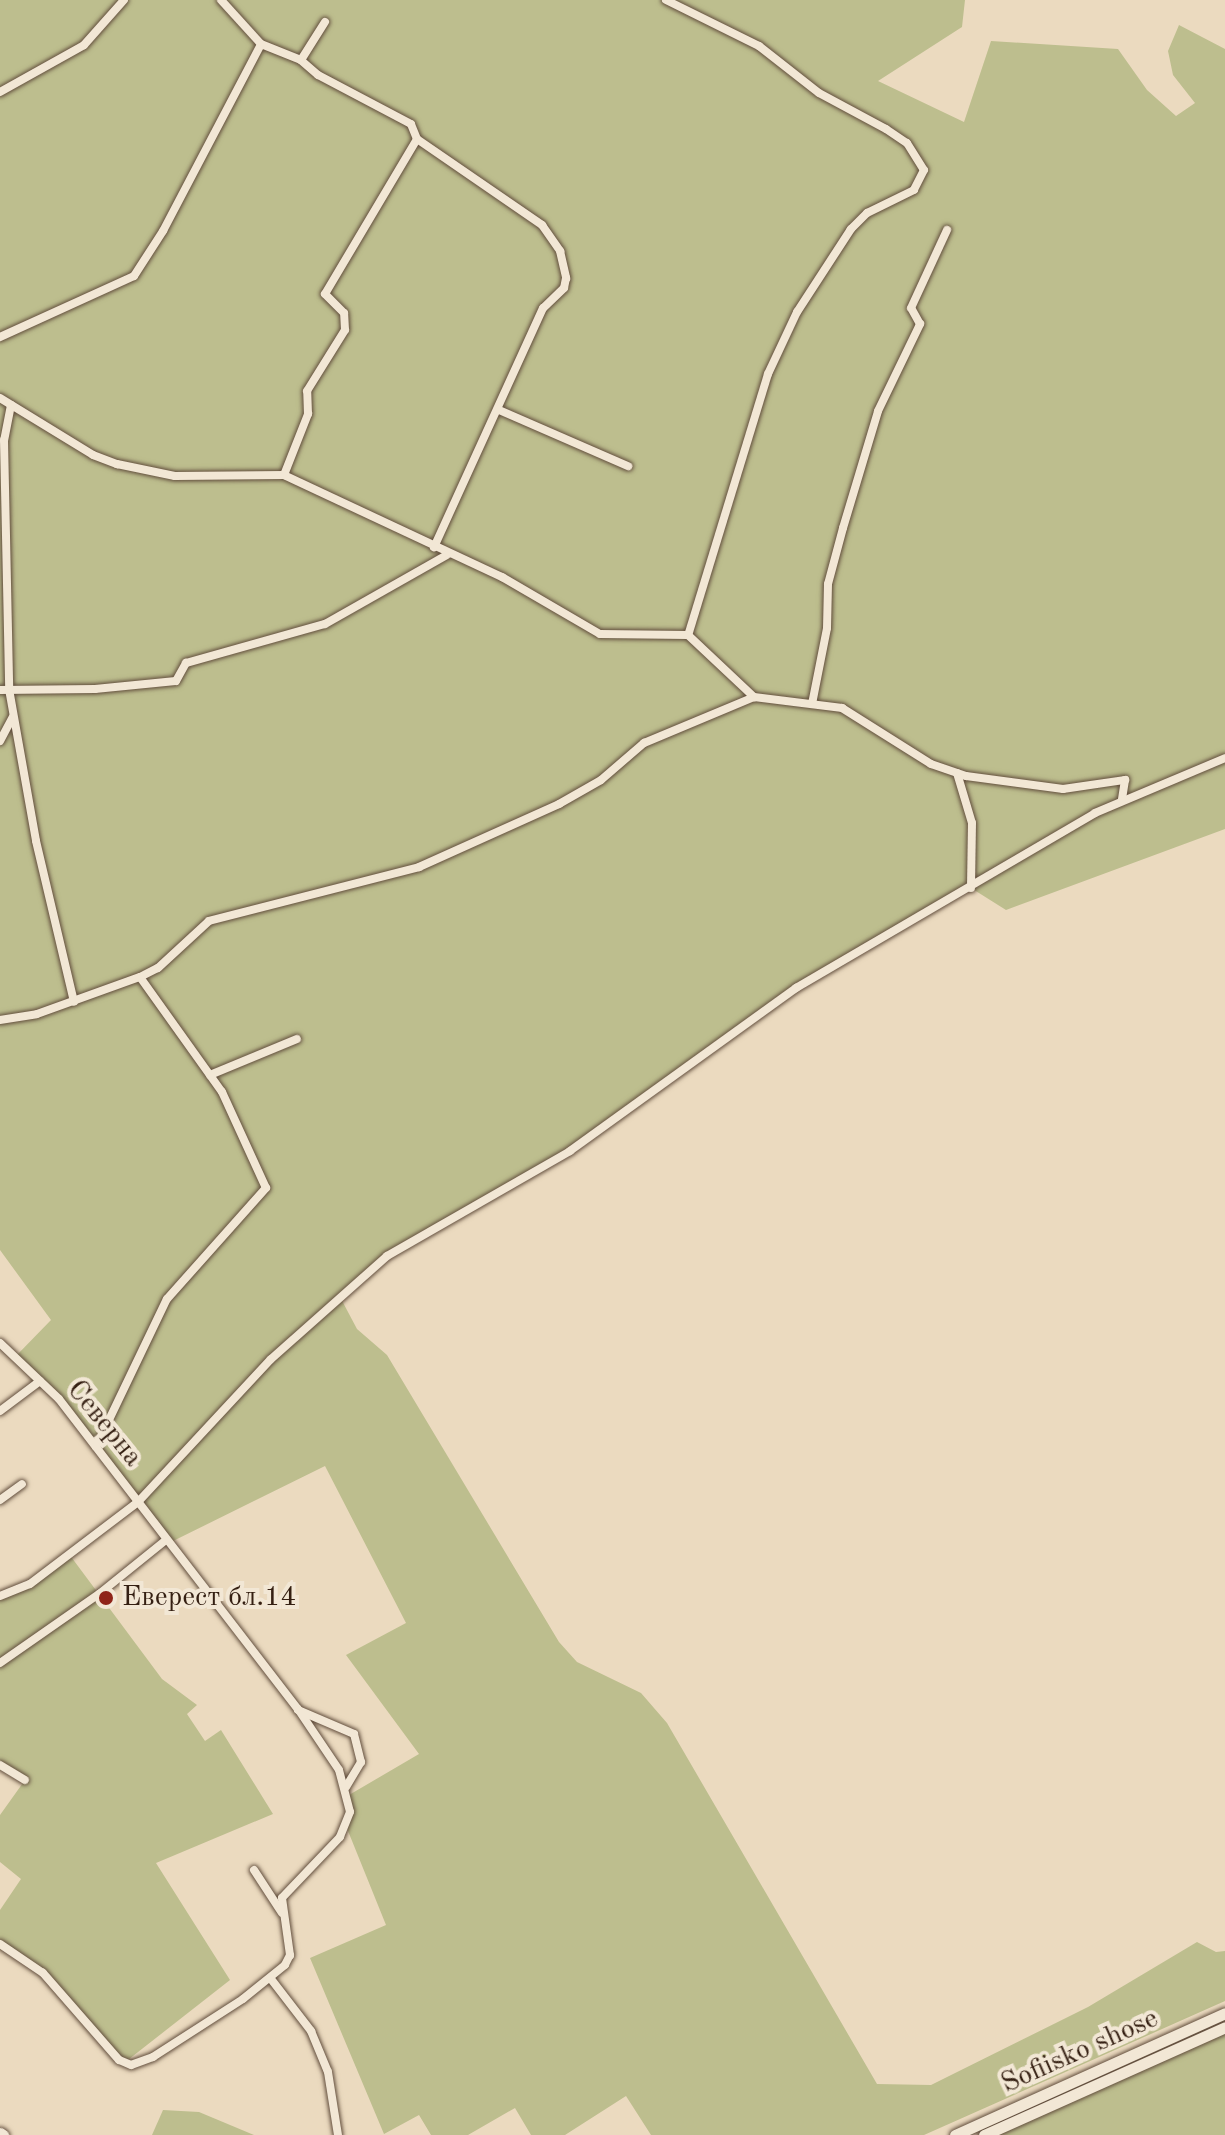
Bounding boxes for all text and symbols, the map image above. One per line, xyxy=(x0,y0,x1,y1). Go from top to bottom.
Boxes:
street label: Северна xyxy=(59,1374,149,1474)
place label: Еверест бл.14 xyxy=(122,1581,297,1615)
marker: Еверест бл.14 xyxy=(97,1589,115,1607)
street label: Sofiisko shose xyxy=(996,2002,1164,2102)

